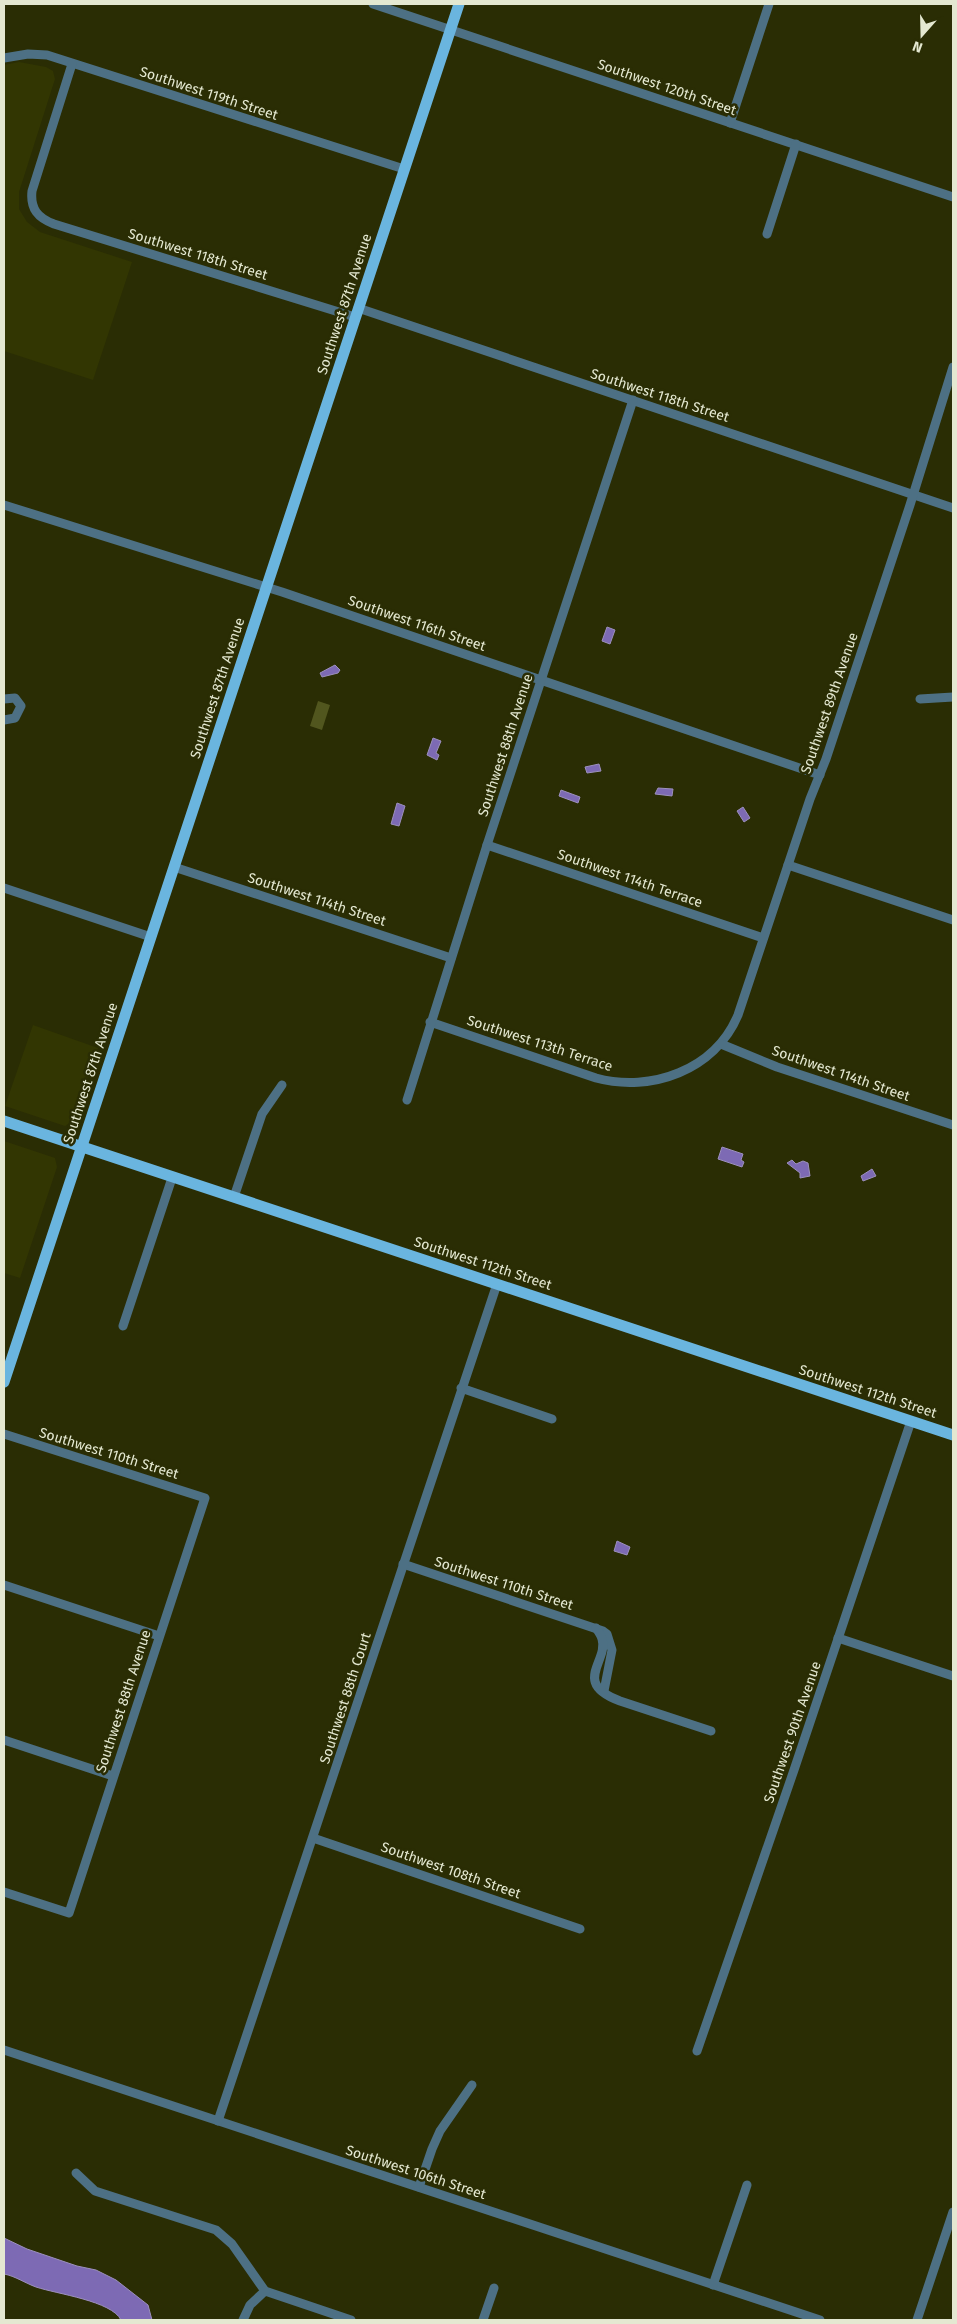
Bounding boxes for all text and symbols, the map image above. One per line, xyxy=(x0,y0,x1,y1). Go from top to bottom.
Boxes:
north arrow xyxy=(897,10,947,60)
text: N xyxy=(910,37,925,56)
street label: Southwest 120th Street xyxy=(595,56,739,120)
street label: Southwest 119th Street xyxy=(138,63,281,124)
street label: Southwest 118th Street xyxy=(126,225,270,284)
street label: Southwest 87th Avenue xyxy=(314,231,375,377)
street label: Southwest 118th Street xyxy=(588,365,732,426)
street label: Southwest 116th Street xyxy=(346,592,489,655)
street label: Southwest 87th Avenue xyxy=(187,615,248,761)
street label: Southwest 89th Avenue xyxy=(797,630,862,776)
street label: Southwest 88th Avenue xyxy=(474,672,537,819)
street label: Southwest 114th Terrace xyxy=(555,846,705,911)
street label: Southwest 114th Street xyxy=(245,869,389,930)
street label: Southwest 87th Avenue xyxy=(60,1000,121,1146)
street label: Southwest 113th Terrace xyxy=(465,1012,615,1075)
street label: Southwest 114th Street xyxy=(770,1042,913,1105)
street label: Southwest 112th Street xyxy=(412,1233,555,1294)
street label: Southwest 112th Street xyxy=(797,1361,940,1422)
street label: Southwest 110th Street xyxy=(37,1424,182,1483)
street label: Southwest 110th Street xyxy=(432,1553,576,1614)
street label: Southwest 88th Avenue xyxy=(92,1628,155,1775)
street label: Southwest 88th Court xyxy=(316,1630,375,1766)
street label: Southwest 90th Avenue xyxy=(760,1659,825,1805)
street label: Southwest 108th Street xyxy=(379,1839,524,1903)
street label: Southwest 106th Street xyxy=(344,2142,489,2203)

